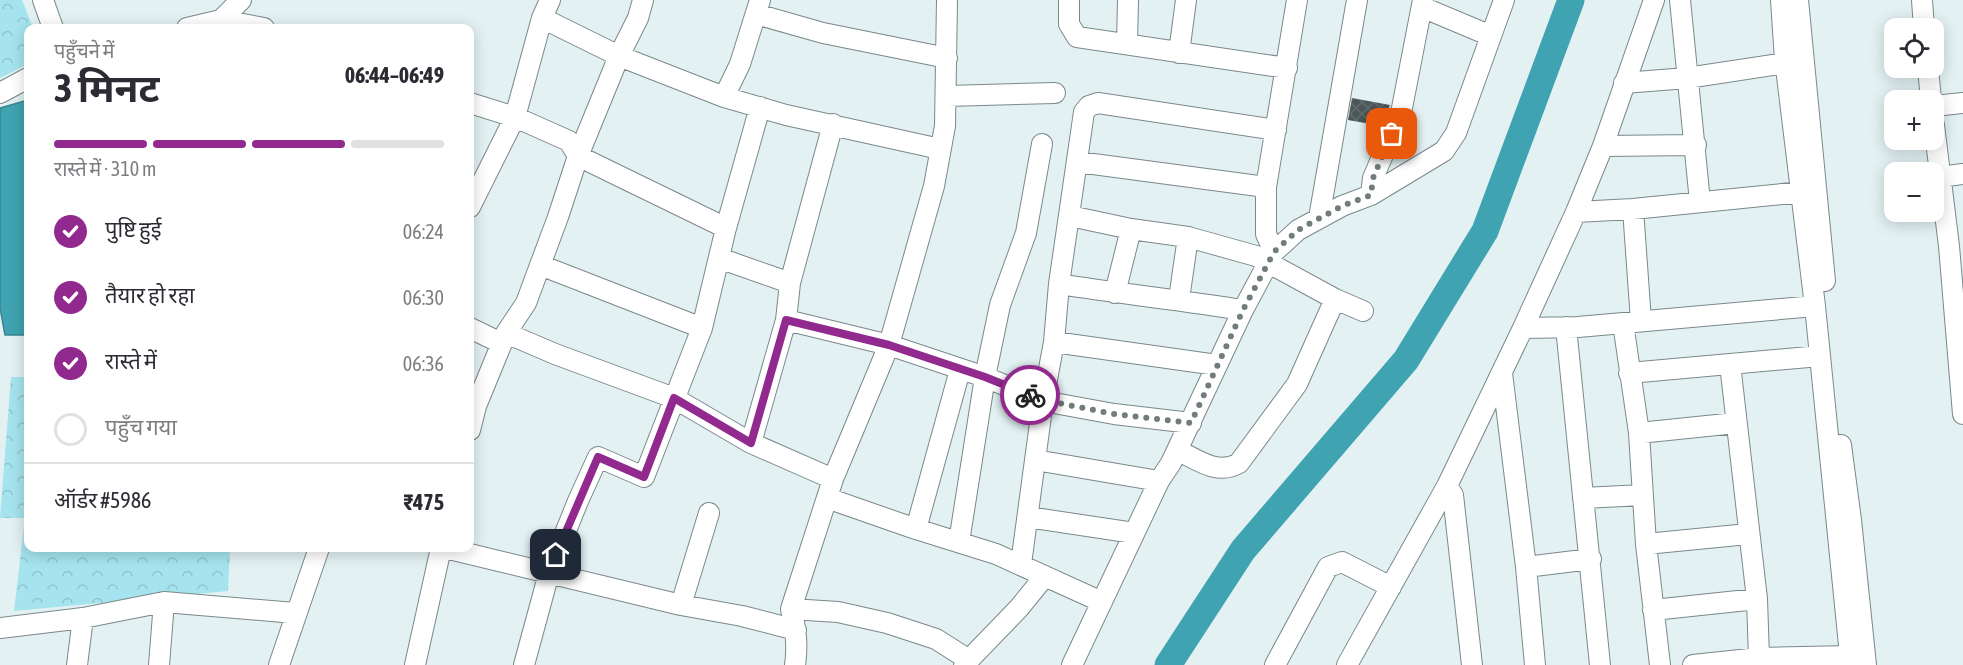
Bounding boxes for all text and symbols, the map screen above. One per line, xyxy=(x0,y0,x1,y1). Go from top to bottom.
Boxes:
map controls xyxy=(1884,18,1944,222)
button: locate xyxy=(1884,18,1944,78)
text: पहुँचने में xyxy=(54,39,114,62)
text: 06:44–06:49 xyxy=(345,62,444,88)
text: 3 मिनट xyxy=(54,66,160,110)
button: + xyxy=(1884,90,1944,150)
pin xyxy=(1366,108,1417,159)
icon: bag xyxy=(1375,117,1408,150)
text: रास्ते में · 310 m xyxy=(54,157,156,180)
button: − xyxy=(1884,162,1944,222)
icon: check xyxy=(54,215,87,248)
text: पुष्टि हुई xyxy=(105,216,162,242)
text: 06:24 xyxy=(403,220,444,243)
icon: check xyxy=(54,281,87,314)
text: तैयार हो रहा xyxy=(105,282,195,308)
text: 06:30 xyxy=(403,286,444,309)
icon: check xyxy=(54,347,87,380)
text: रास्ते में xyxy=(105,348,157,374)
text: 06:36 xyxy=(403,352,444,375)
courier xyxy=(1000,365,1060,425)
icon: bike xyxy=(1014,379,1047,412)
text: पहुँच गया xyxy=(105,414,177,440)
text: ऑर्डर #5986 xyxy=(54,487,151,513)
text: ₹475 xyxy=(404,489,444,515)
pin xyxy=(530,529,581,580)
icon: home xyxy=(539,538,572,571)

